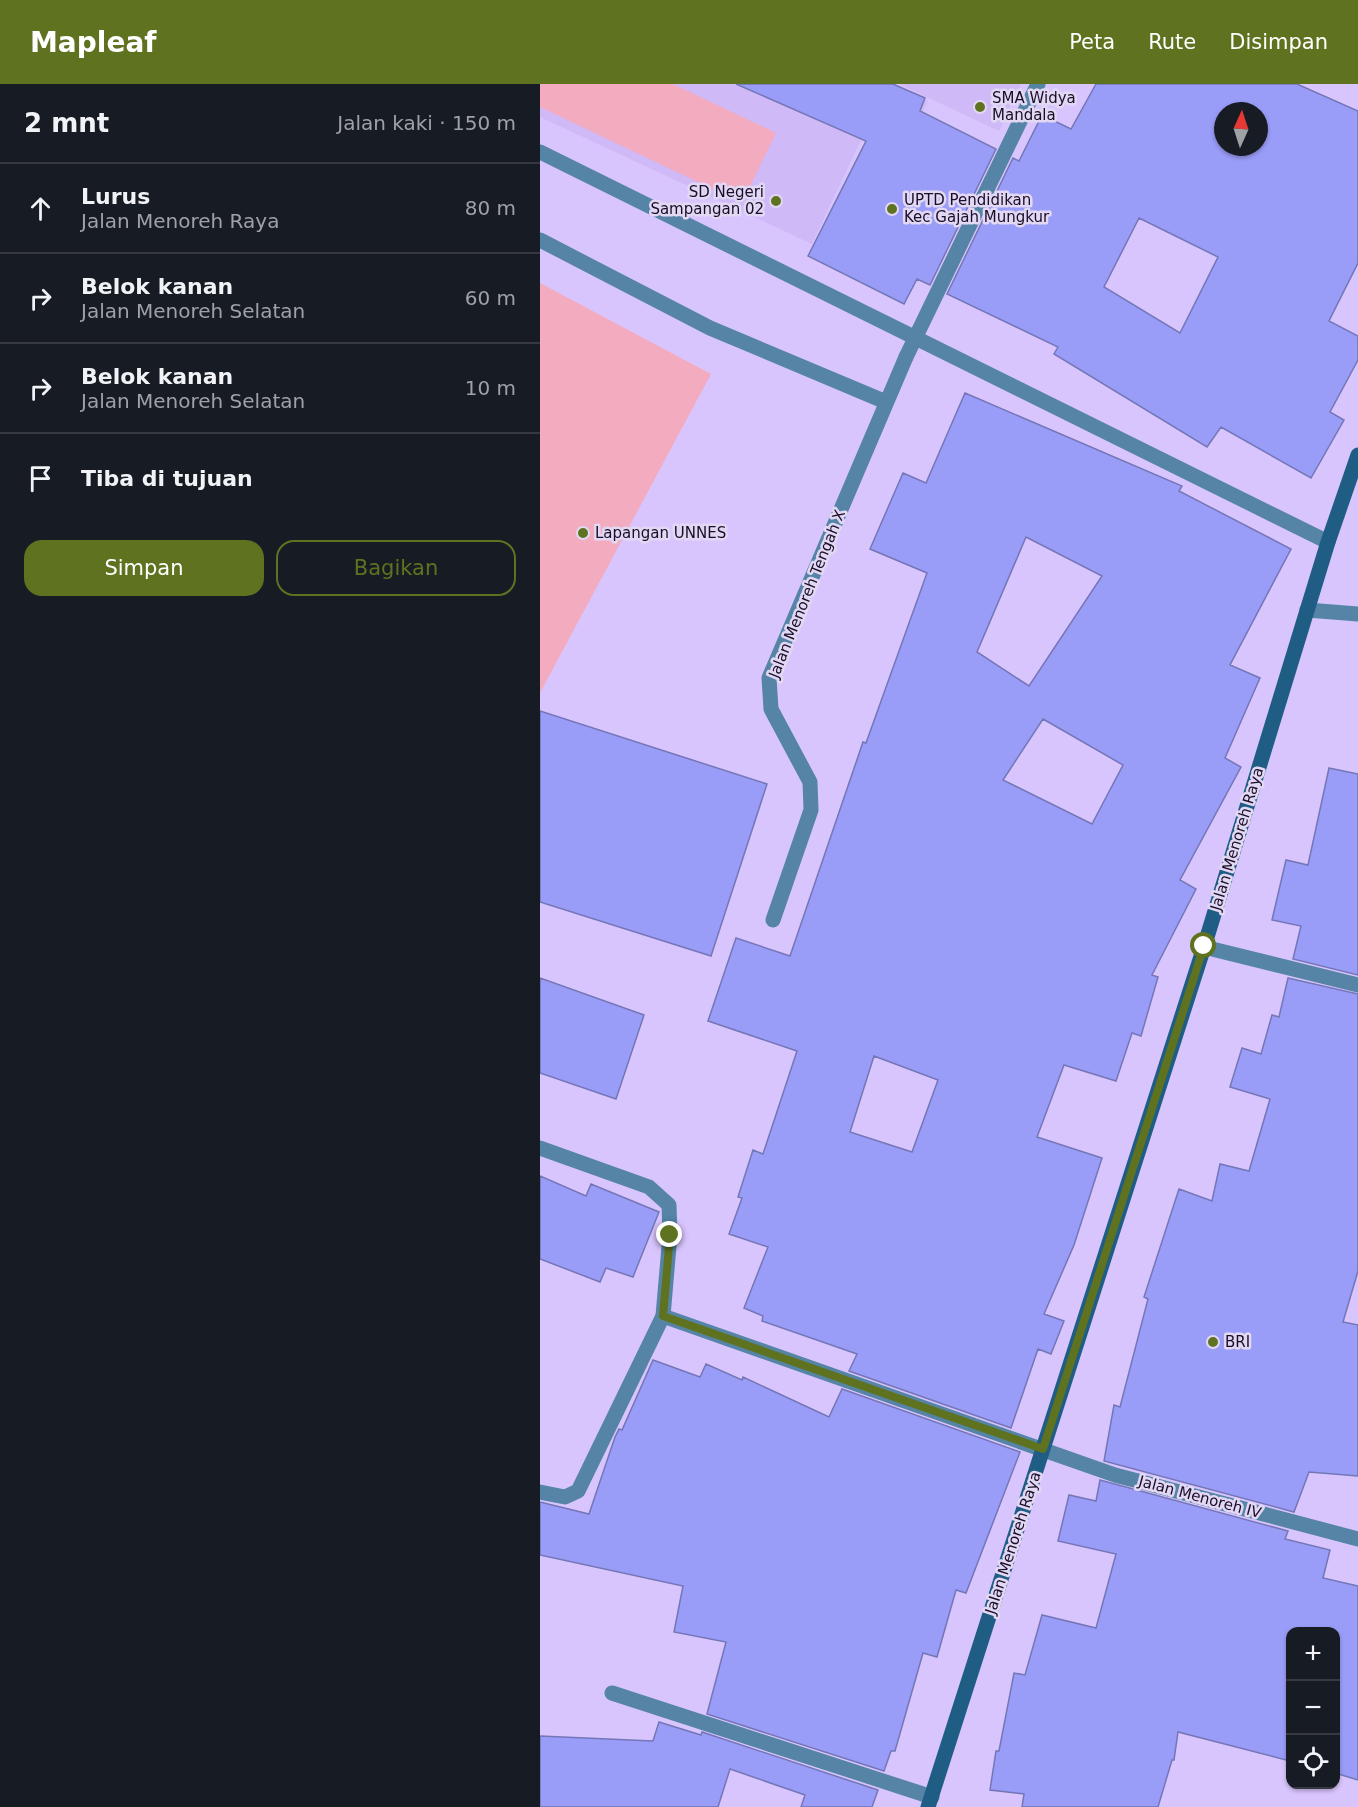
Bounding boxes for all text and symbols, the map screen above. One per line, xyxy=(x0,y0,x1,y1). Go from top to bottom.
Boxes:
text: Mapleaf xyxy=(30,26,156,59)
text: Peta xyxy=(1069,30,1115,54)
text: Rute xyxy=(1148,30,1196,54)
text: Disimpan xyxy=(1229,30,1328,54)
place label: SMA Widya Mandala xyxy=(992,89,1076,124)
marker: SMA Widya Mandala xyxy=(973,100,987,114)
north arrow xyxy=(1214,102,1268,156)
text: 2 mnt xyxy=(24,108,109,138)
text: Jalan kaki · 150 m xyxy=(337,111,516,135)
place label: SD Negeri Sampangan 02 xyxy=(650,183,764,218)
text: Lurus xyxy=(81,184,150,209)
place label: UPTD Pendidikan Kec Gajah Mungkur xyxy=(904,191,1050,226)
icon: ahead xyxy=(24,192,57,225)
marker: SD Negeri Sampangan 02 xyxy=(769,194,783,208)
text: 80 m xyxy=(465,196,516,220)
marker: UPTD Pendidikan Kec Gajah Mungkur xyxy=(885,202,899,216)
text: Jalan Menoreh Raya xyxy=(81,209,279,233)
text: Belok kanan xyxy=(81,274,233,299)
icon: right xyxy=(24,282,57,315)
text: 60 m xyxy=(465,286,516,310)
text: Jalan Menoreh Selatan xyxy=(81,299,305,323)
text: Belok kanan xyxy=(81,364,233,389)
icon: right xyxy=(24,372,57,405)
text: 10 m xyxy=(465,376,516,400)
text: Jalan Menoreh Selatan xyxy=(81,389,305,413)
icon: arrive xyxy=(24,462,57,495)
text: Tiba di tujuan xyxy=(81,466,253,491)
street label: Jalan Menoreh Tengah X xyxy=(765,507,849,682)
place label: Lapangan UNNES xyxy=(595,524,726,542)
marker: Lapangan UNNES xyxy=(576,526,590,540)
button: Simpan xyxy=(24,540,264,596)
button: Bagikan xyxy=(276,540,516,596)
street label: Jalan Menoreh Raya xyxy=(1206,765,1267,914)
route start xyxy=(1190,932,1216,958)
route end xyxy=(656,1221,682,1247)
place label: BRI xyxy=(1225,1333,1250,1351)
marker: BRI xyxy=(1206,1335,1220,1349)
street label: Jalan Menoreh Raya xyxy=(981,1469,1045,1617)
street label: Jalan Menoreh IV xyxy=(1136,1472,1264,1522)
map controls xyxy=(1286,1627,1340,1789)
button: + xyxy=(1286,1627,1340,1681)
button: − xyxy=(1286,1681,1340,1735)
button: locate xyxy=(1286,1735,1340,1789)

